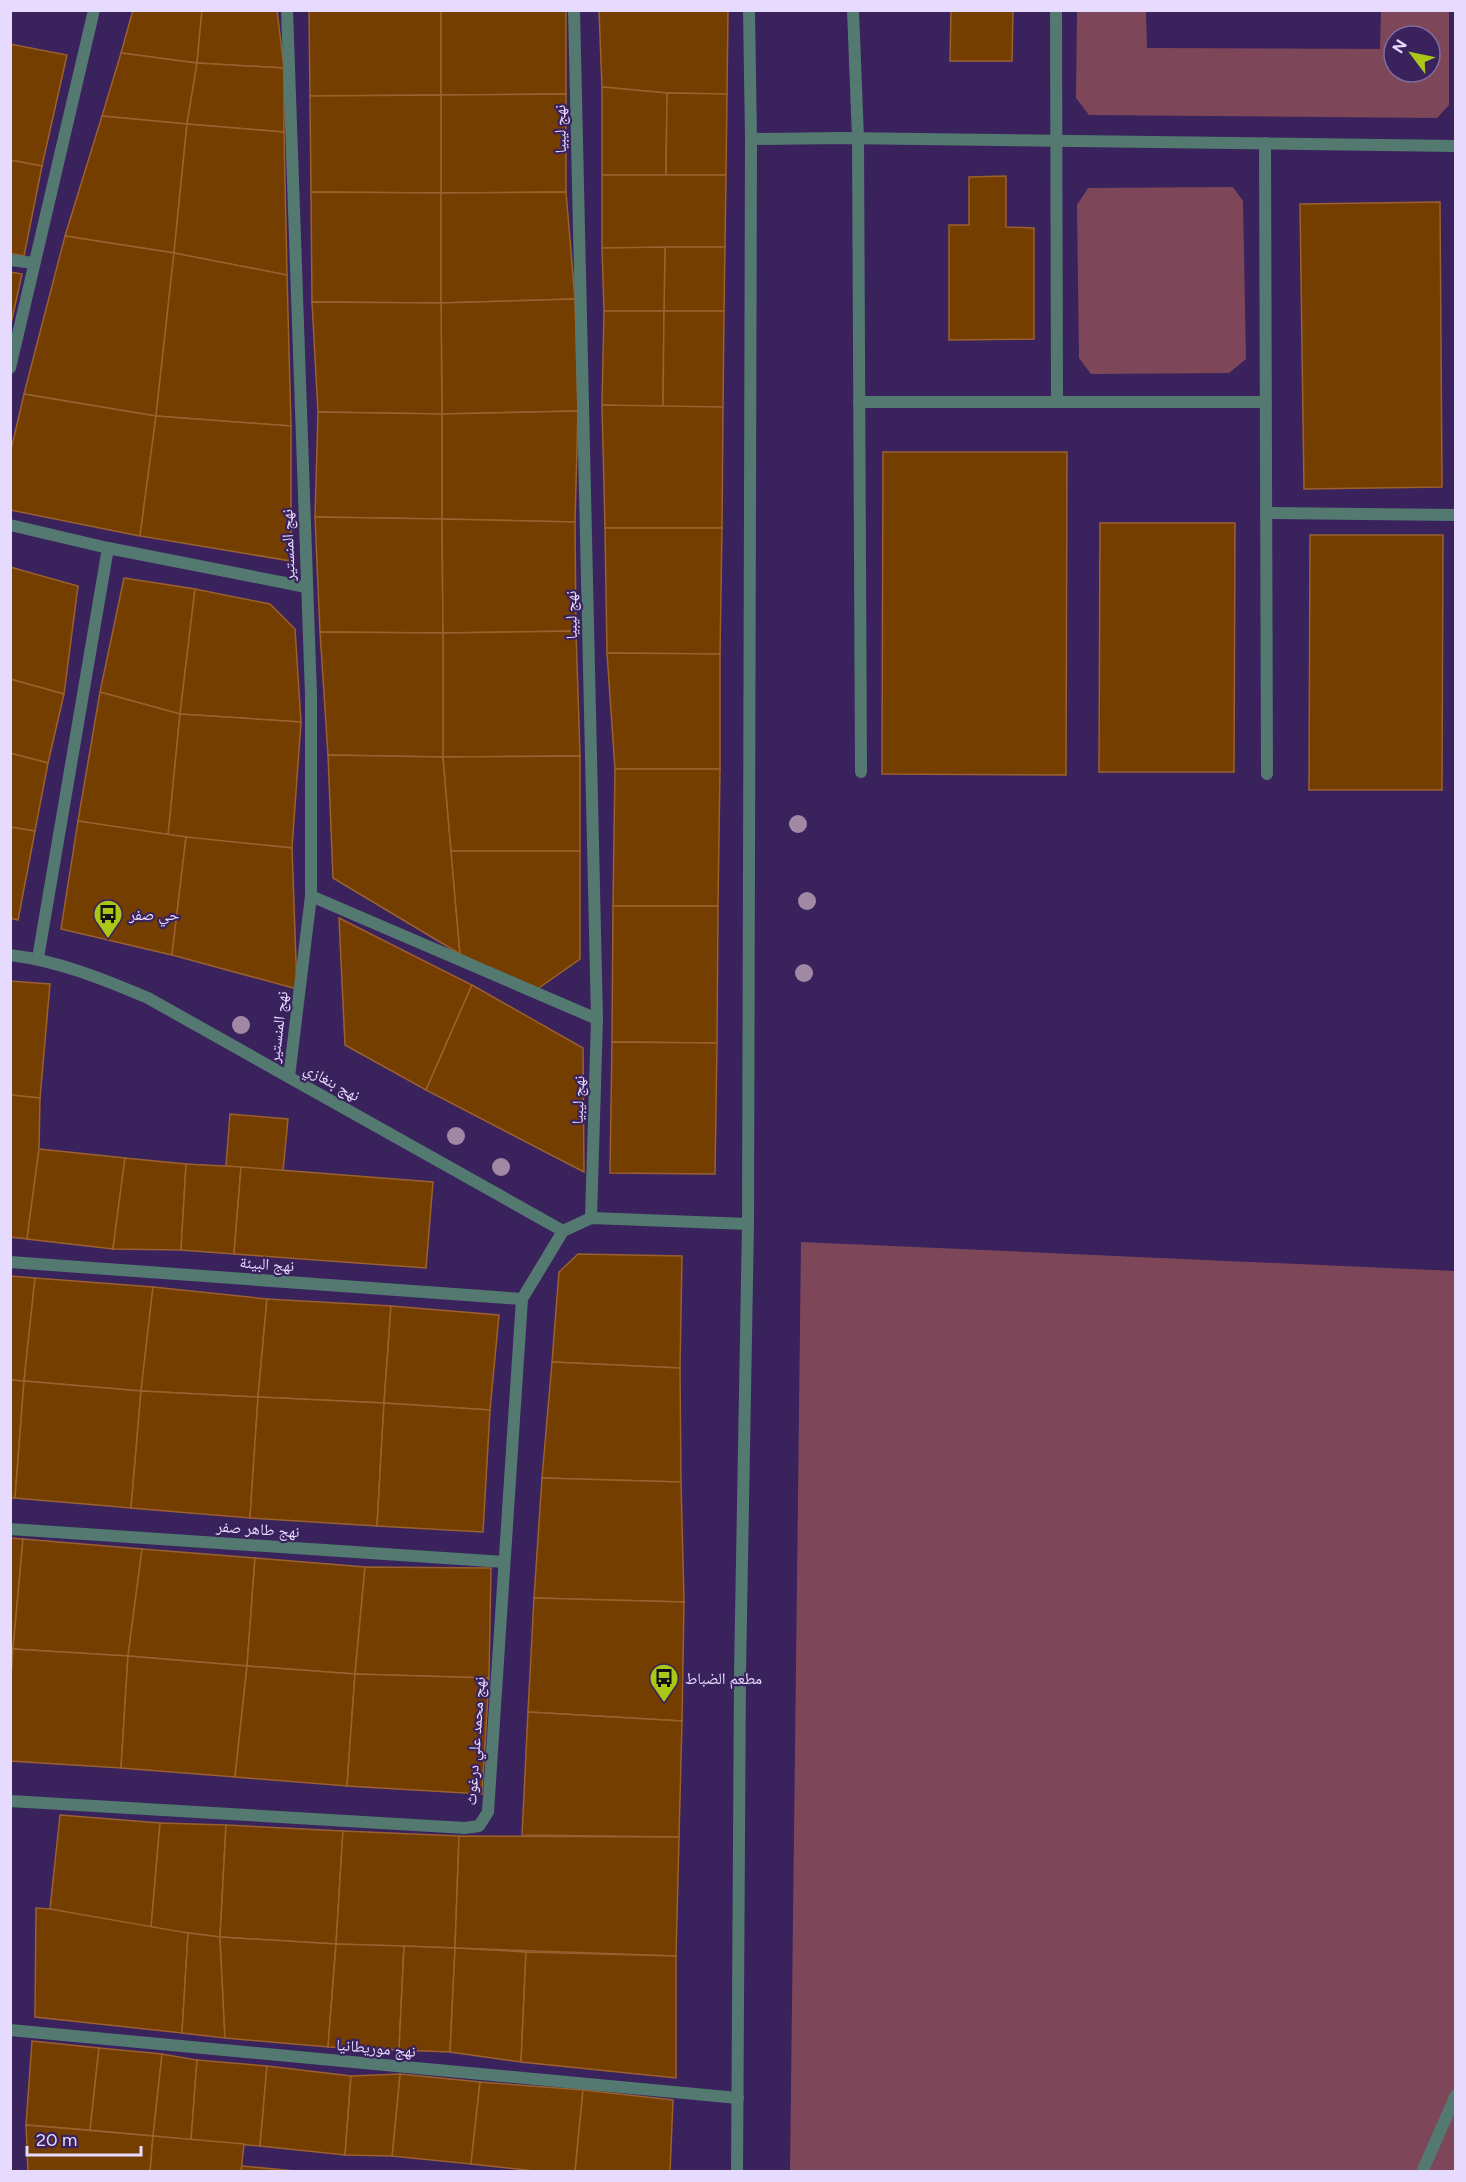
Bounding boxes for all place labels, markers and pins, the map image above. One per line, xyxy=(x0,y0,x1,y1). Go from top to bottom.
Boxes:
bus stop icon: حي صفر xyxy=(92,898,124,940)
place label: حي صفر xyxy=(128,905,179,927)
bus stop icon: مطعم الضباط xyxy=(648,1662,680,1704)
place label: مطعم الضباط xyxy=(685,1669,762,1689)

